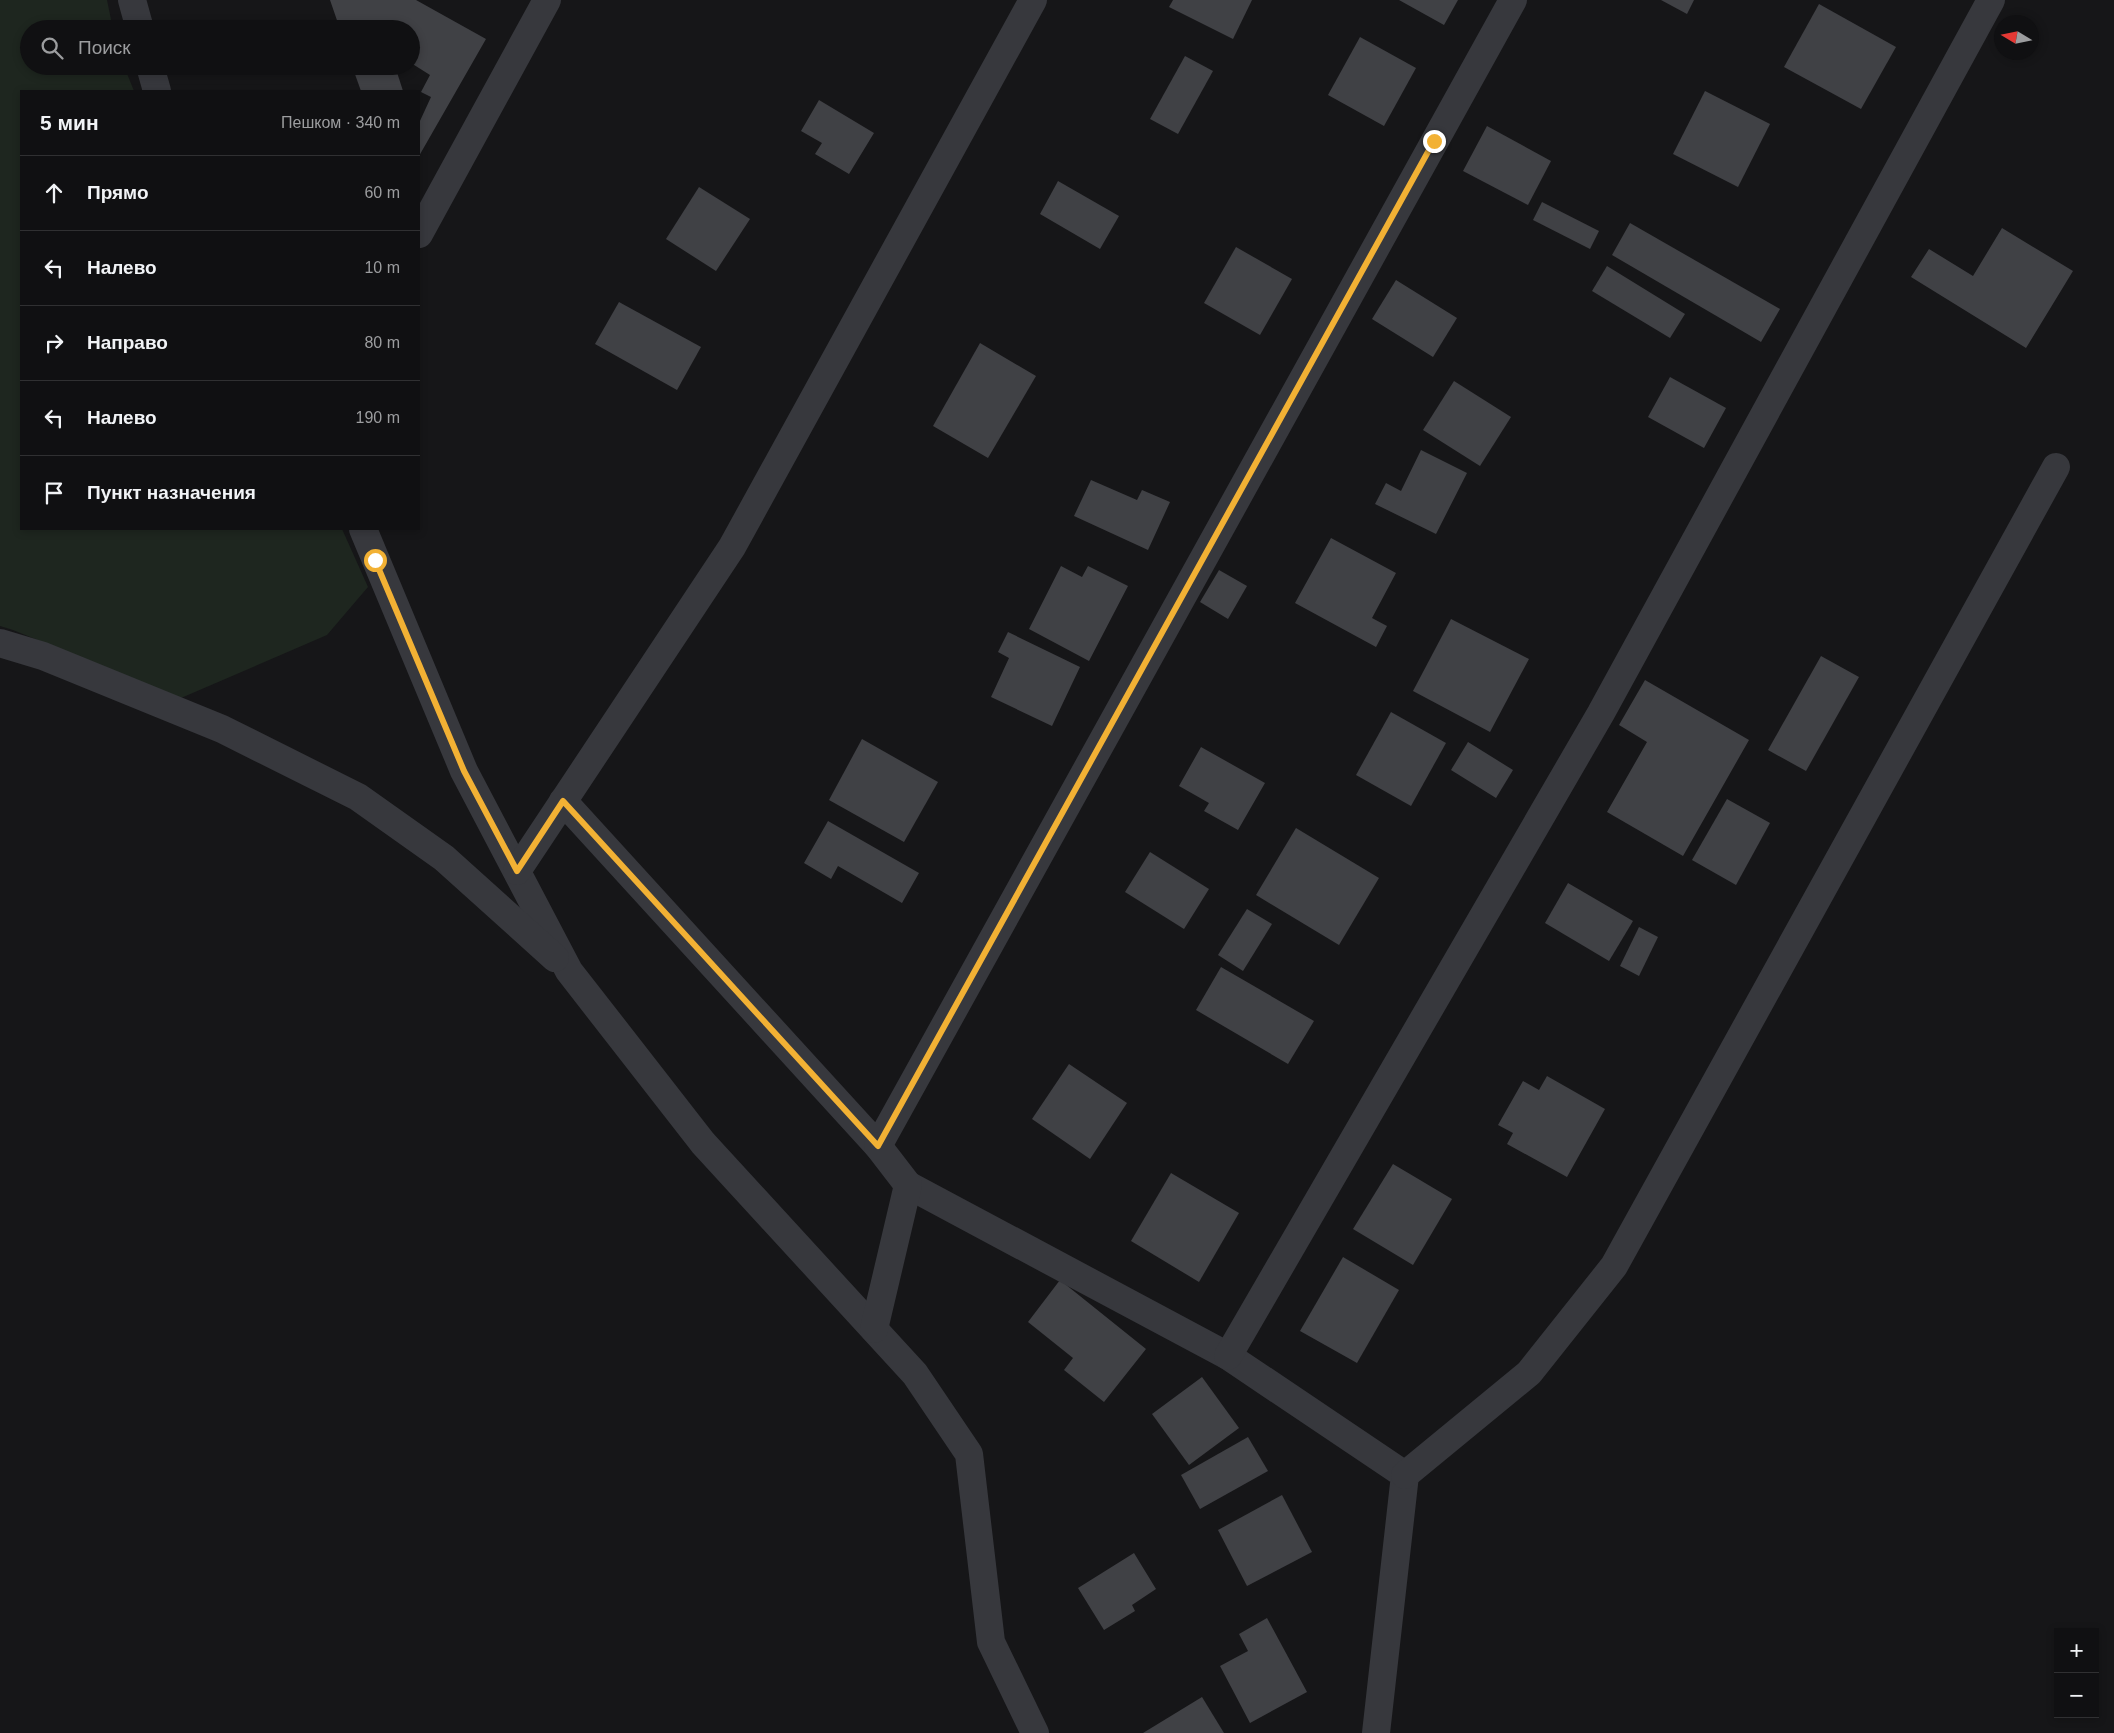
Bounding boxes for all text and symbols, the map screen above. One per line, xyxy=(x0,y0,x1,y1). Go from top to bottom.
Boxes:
north arrow xyxy=(1994,15,2039,60)
search box xyxy=(20,20,420,75)
icon: search xyxy=(38,34,66,62)
text: Поиск xyxy=(78,37,131,58)
text: 5 мин xyxy=(40,111,99,134)
text: Пешком · 340 m xyxy=(281,114,400,131)
route end xyxy=(1423,130,1446,153)
icon: ahead xyxy=(40,179,68,207)
text: Прямо xyxy=(87,182,149,203)
text: 60 m xyxy=(364,184,400,201)
icon: left xyxy=(40,254,68,282)
text: Налево xyxy=(87,257,157,278)
text: 10 m xyxy=(364,259,400,276)
icon: right xyxy=(40,329,68,357)
text: Направо xyxy=(87,332,168,353)
text: 80 m xyxy=(364,334,400,351)
icon: left xyxy=(40,404,68,432)
text: Налево xyxy=(87,407,157,428)
text: 190 m xyxy=(356,409,400,426)
icon: arrive xyxy=(40,479,68,507)
text: Пункт назначения xyxy=(87,482,256,503)
route start xyxy=(364,549,387,572)
map controls xyxy=(2054,1628,2099,1718)
button: + xyxy=(2054,1628,2099,1673)
button: − xyxy=(2054,1673,2099,1718)

